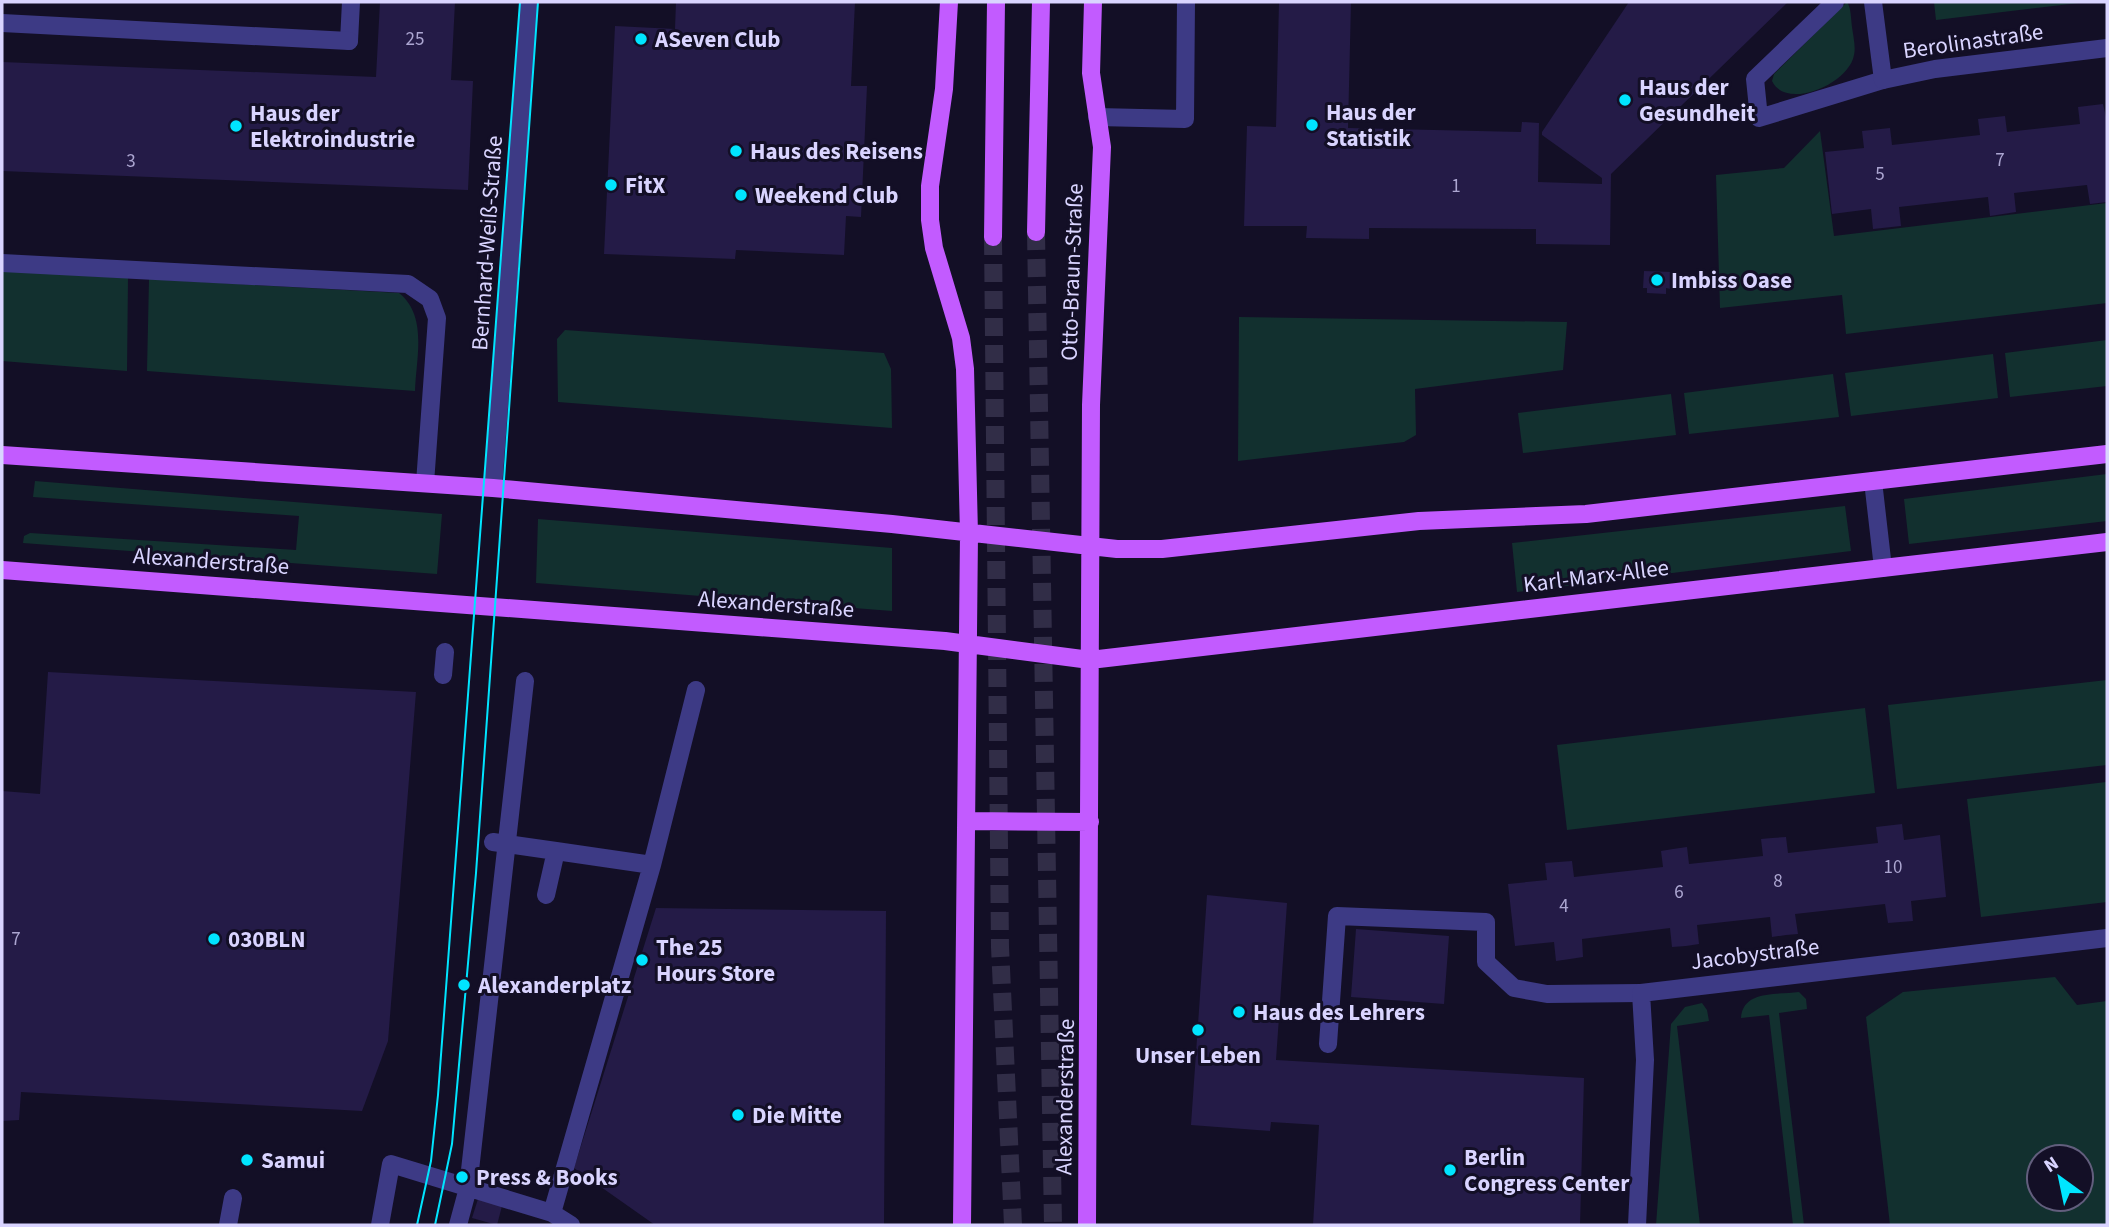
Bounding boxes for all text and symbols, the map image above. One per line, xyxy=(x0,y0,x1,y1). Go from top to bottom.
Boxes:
street label: Berolinastraße xyxy=(1901,15,2045,67)
place label: ASeven Club xyxy=(654,23,780,56)
house number: 25 xyxy=(406,26,424,53)
marker: ASeven Club xyxy=(633,31,649,47)
place label: Haus der Gesundheit xyxy=(1639,71,1756,130)
marker: Haus der Gesundheit xyxy=(1617,92,1633,108)
place label: Haus der Statistik xyxy=(1326,96,1417,155)
place label: Haus der Elektroindustrie xyxy=(250,97,415,156)
marker: Haus der Statistik xyxy=(1304,117,1320,133)
marker: Haus der Elektroindustrie xyxy=(228,118,244,134)
street label: Bernhard-Weiß-Straße xyxy=(463,134,511,352)
place label: Haus des Reisens xyxy=(750,135,923,168)
marker: Haus des Reisens xyxy=(728,143,744,159)
house number: 7 xyxy=(1995,147,2005,174)
house number: 3 xyxy=(126,148,136,175)
house number: 5 xyxy=(1875,161,1885,188)
place label: FitX xyxy=(625,169,665,202)
house number: 1 xyxy=(1451,173,1461,200)
marker: FitX xyxy=(603,177,619,193)
place label: Weekend Club xyxy=(755,179,899,212)
street label: Otto-Braun-Straße xyxy=(1052,183,1092,361)
marker: Weekend Club xyxy=(733,187,749,203)
place label: Imbiss Oase xyxy=(1671,264,1792,297)
marker: Imbiss Oase xyxy=(1649,272,1665,288)
street label: Alexanderstraße xyxy=(132,539,290,583)
street label: Karl-Marx-Allee xyxy=(1521,551,1671,601)
street label: Alexanderstraße xyxy=(697,582,855,626)
house number: 10 xyxy=(1884,854,1902,881)
house number: 8 xyxy=(1773,868,1783,895)
house number: 6 xyxy=(1674,879,1684,906)
house number: 4 xyxy=(1559,893,1569,920)
place label: 030BLN xyxy=(228,923,306,956)
house number: 7 xyxy=(11,926,21,953)
street label: Jacobystraße xyxy=(1689,930,1821,978)
marker: 030BLN xyxy=(206,931,222,947)
place label: The 25 Hours Store xyxy=(656,931,775,990)
marker: The 25 Hours Store xyxy=(634,952,650,968)
place label: Alexanderplatz xyxy=(477,969,632,1002)
marker: Alexanderplatz xyxy=(456,977,472,993)
place label: Haus des Lehrers xyxy=(1253,996,1425,1029)
marker: Haus des Lehrers xyxy=(1231,1004,1247,1020)
street label: Alexanderstraße xyxy=(1047,1018,1083,1176)
marker: Unser Leben xyxy=(1190,1022,1206,1038)
place label: Unser Leben xyxy=(1135,1039,1261,1072)
place label: Die Mitte xyxy=(752,1099,842,1132)
marker: Die Mitte xyxy=(730,1107,746,1123)
place label: Berlin Congress Center xyxy=(1464,1141,1630,1200)
north arrow xyxy=(2025,1143,2095,1213)
place label: Samui xyxy=(261,1144,325,1177)
text: N xyxy=(2039,1150,2064,1180)
marker: Samui xyxy=(239,1152,255,1168)
place label: Press & Books xyxy=(476,1161,618,1194)
marker: Berlin Congress Center xyxy=(1442,1162,1458,1178)
marker: Press & Books xyxy=(454,1169,470,1185)

